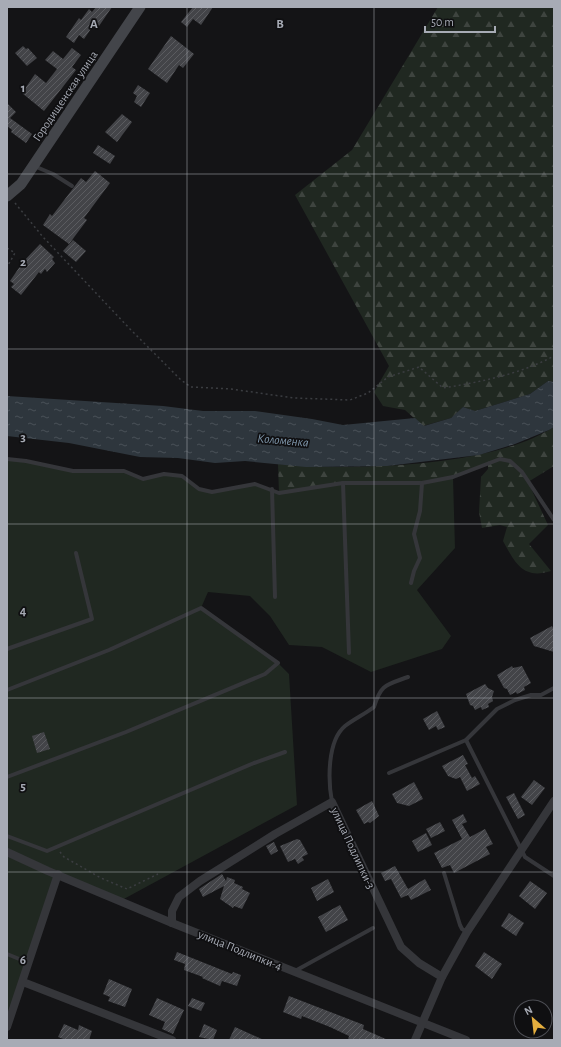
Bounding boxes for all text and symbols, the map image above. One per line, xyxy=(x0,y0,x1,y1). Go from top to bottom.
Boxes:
scale bar xyxy=(425,8,495,34)
text: 50 m xyxy=(431,16,454,28)
text: A xyxy=(90,18,98,31)
text: B xyxy=(276,18,284,31)
street label: Городищенская улица xyxy=(30,48,101,144)
text: 1 xyxy=(21,82,25,95)
text: 2 xyxy=(20,256,26,269)
text: 3 xyxy=(20,431,26,444)
water label: Коломенка xyxy=(257,432,310,450)
text: 4 xyxy=(20,605,27,618)
text: 5 xyxy=(20,780,26,793)
street label: улица Подлипки-3 xyxy=(328,805,377,891)
street label: улица Подлипки-4 xyxy=(195,927,284,973)
text: 6 xyxy=(20,954,26,967)
north arrow xyxy=(513,999,553,1039)
text: N xyxy=(523,1004,535,1017)

